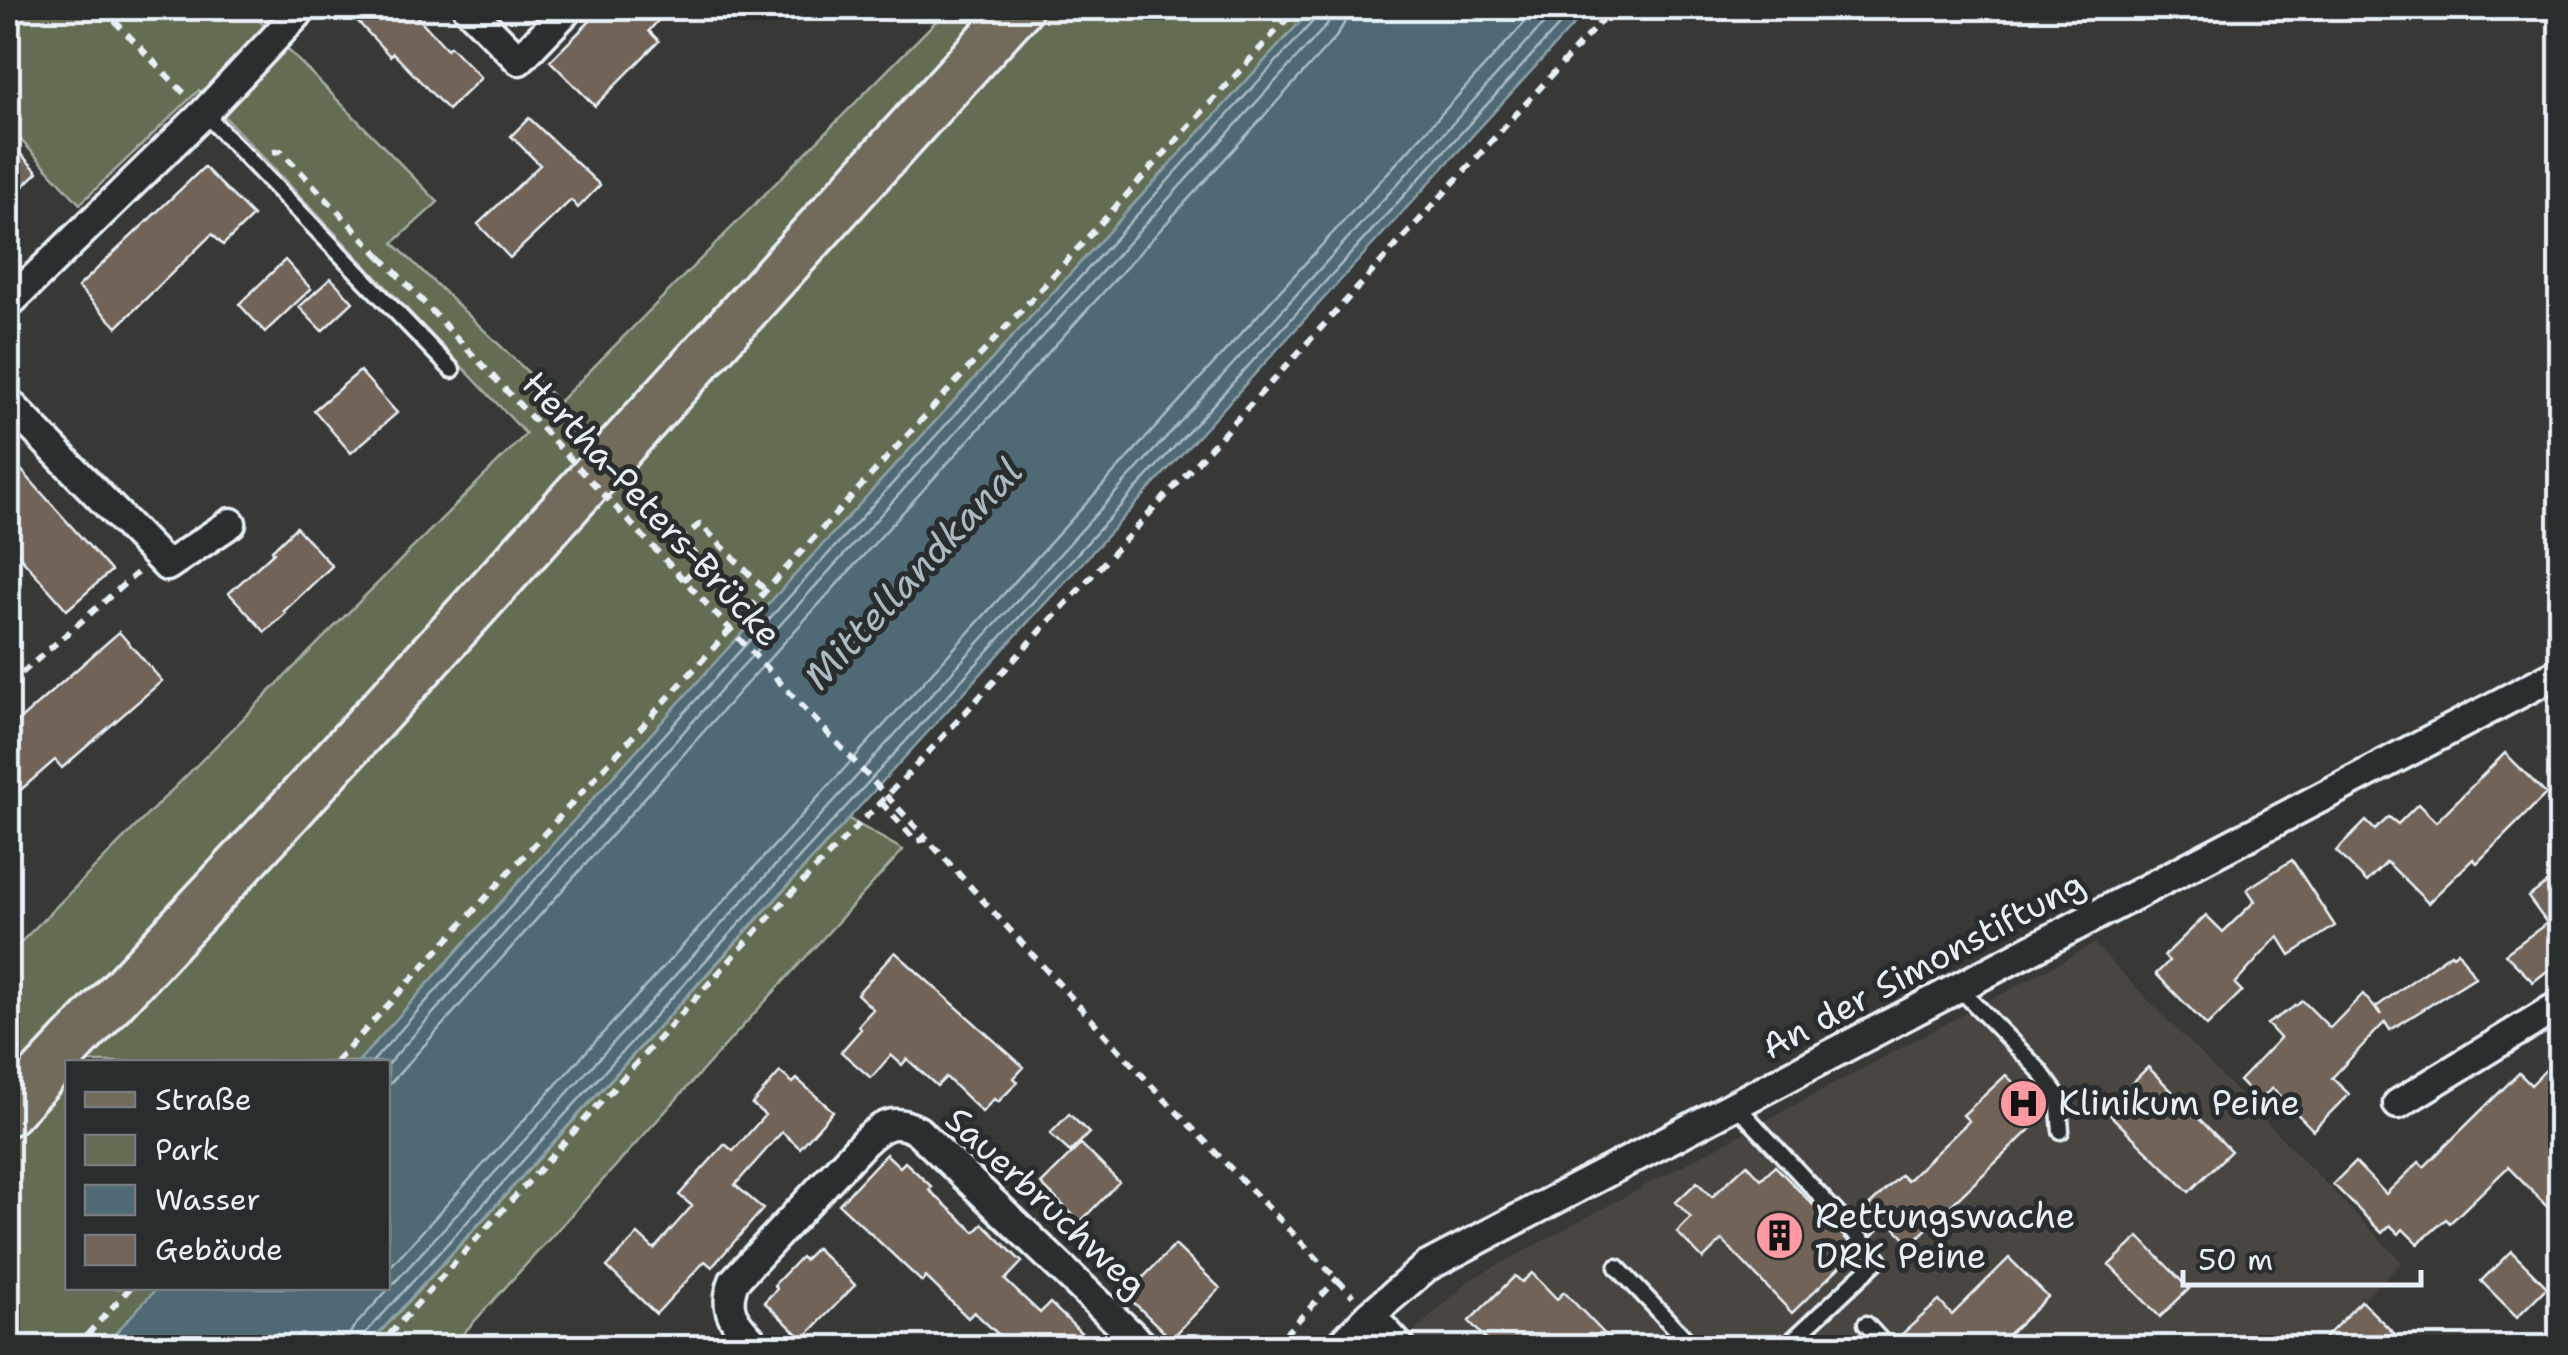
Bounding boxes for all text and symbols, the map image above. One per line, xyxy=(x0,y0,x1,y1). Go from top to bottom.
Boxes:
street label: Hertha-Peters-Brücke xyxy=(512,361,792,656)
water label: Mittellandkanal xyxy=(792,447,1033,700)
street label: An der Simonstiftung xyxy=(1753,859,2093,1070)
legend xyxy=(65,1060,390,1290)
hospital icon: Klinikum Peine xyxy=(1997,1077,2049,1129)
text: Straße xyxy=(155,1079,252,1120)
place label: Klinikum Peine xyxy=(2058,1079,2300,1126)
street label: Sauerbruchweg xyxy=(935,1096,1157,1307)
text: Park xyxy=(155,1129,219,1170)
text: Wasser xyxy=(155,1179,260,1220)
place label: Rettungswache DRK Peine xyxy=(1815,1192,2075,1279)
building icon: Rettungswache DRK Peine xyxy=(1754,1210,1806,1262)
scale bar xyxy=(2183,1225,2420,1287)
text: Gebäude xyxy=(155,1229,283,1270)
text: 50 m xyxy=(2198,1239,2273,1280)

